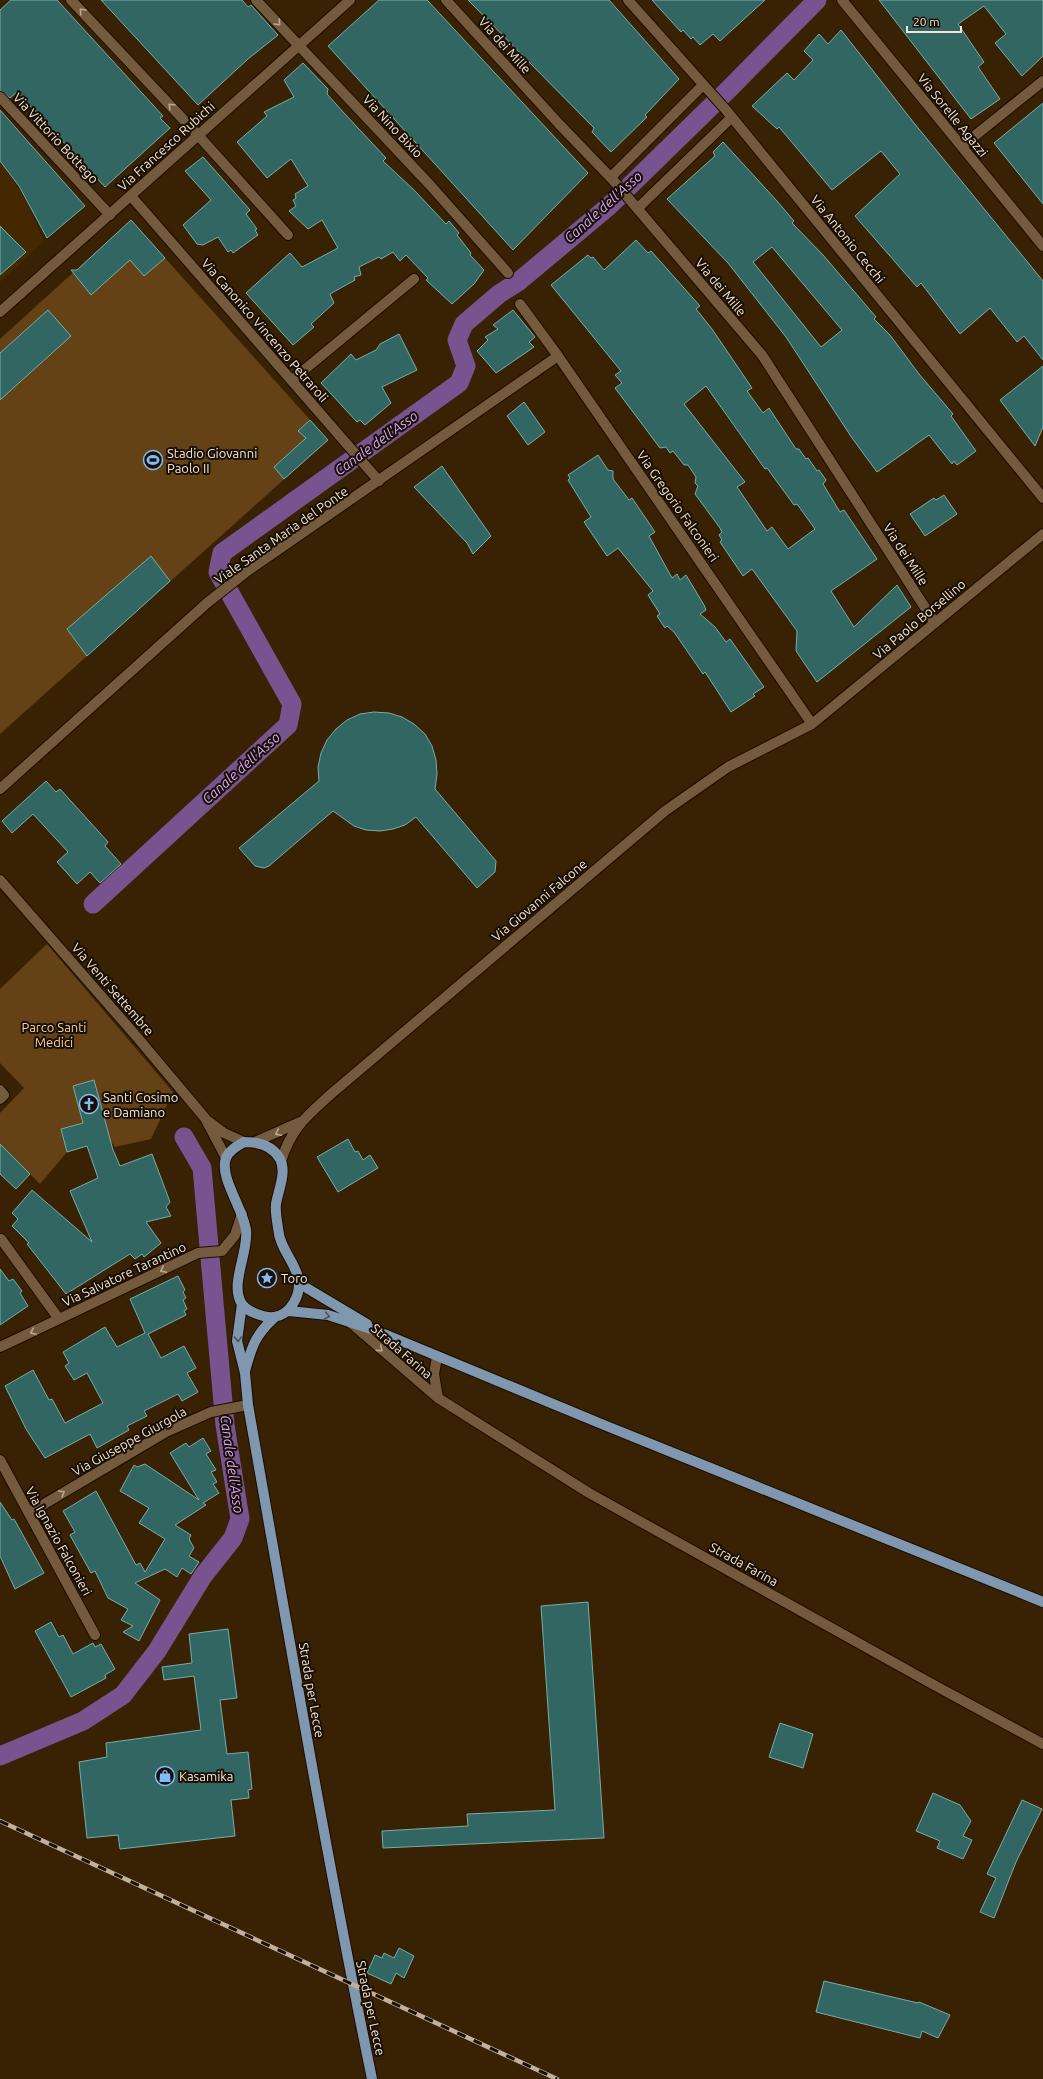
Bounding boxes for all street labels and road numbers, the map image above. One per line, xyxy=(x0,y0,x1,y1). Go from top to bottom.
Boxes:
street label: Via dei Mille xyxy=(476,14,534,76)
street label: Via Sorelle Agazzi xyxy=(915,71,991,159)
street label: Via Vittorio Bottego xyxy=(11,90,101,186)
street label: Via Nino Bixio xyxy=(360,92,426,160)
street label: Via Francesco Rubichi xyxy=(115,99,217,193)
street label: Via Antonio Cecchi xyxy=(808,192,888,286)
street label: Via dei Mille xyxy=(693,255,749,319)
street label: Via Canonico Vincenzo Petraroli xyxy=(199,256,331,404)
street label: Via Gregorio Falconieri xyxy=(634,448,722,564)
street label: Viale Santa Maria del Ponte xyxy=(212,484,350,586)
street label: Via dei Mille xyxy=(881,520,931,588)
street label: Via Paolo Borsellino xyxy=(870,576,968,662)
street label: Via Giovanni Falcone xyxy=(489,856,589,944)
street label: Via Venti Settembre xyxy=(69,940,157,1038)
street label: Via Salvatore Tarantino xyxy=(60,1239,188,1309)
street label: Strada Farina xyxy=(369,1321,435,1381)
street label: Via Giuseppe Giurgola xyxy=(70,1404,188,1478)
street label: Via Ignazio Falconieri xyxy=(23,1484,95,1598)
street label: Strada Farina xyxy=(707,1539,781,1589)
street label: Strada per Lecce xyxy=(297,1641,327,1739)
street label: Strada per Lecce xyxy=(354,1959,388,2057)

